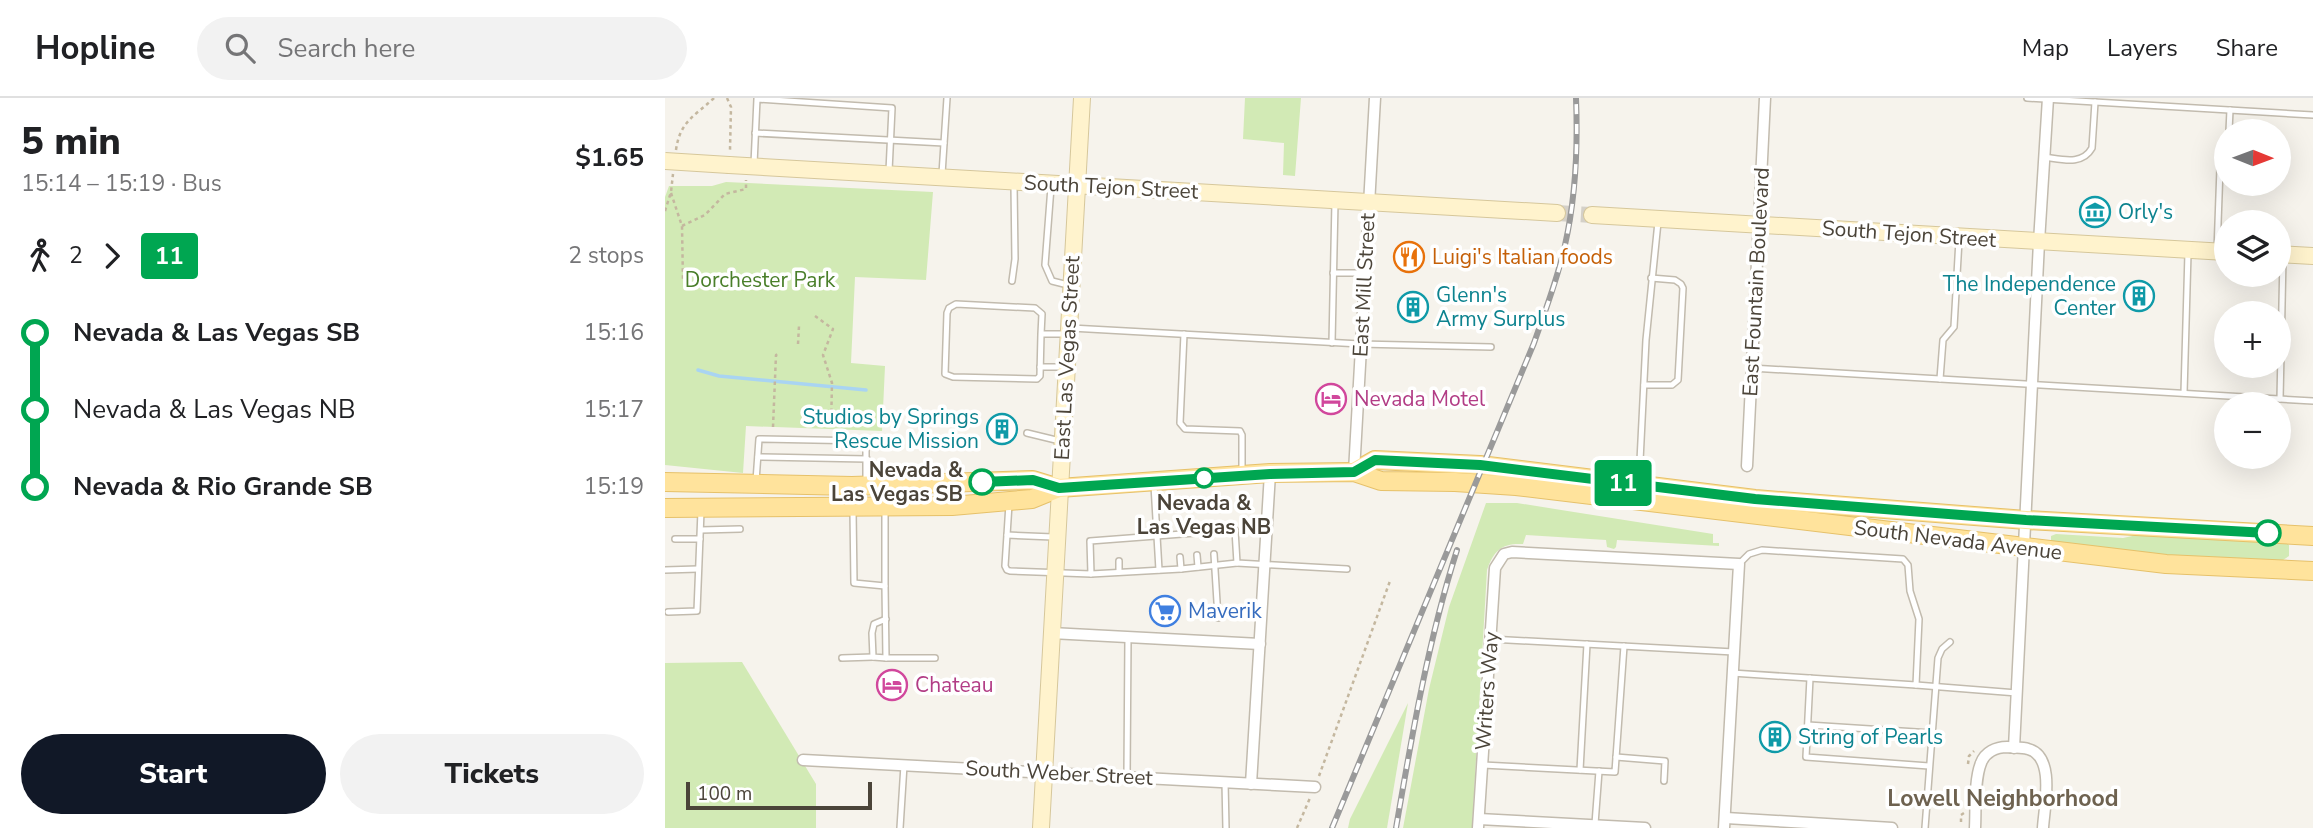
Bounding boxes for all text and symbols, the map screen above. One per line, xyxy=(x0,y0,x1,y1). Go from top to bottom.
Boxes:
search box xyxy=(197,17,687,80)
text: Hopline xyxy=(35,26,155,71)
icon: search xyxy=(221,29,259,67)
text: Search here xyxy=(277,31,415,66)
text: Map xyxy=(2022,32,2069,64)
text: Layers xyxy=(2107,32,2178,64)
text: Share xyxy=(2216,32,2278,64)
text: 5 min xyxy=(21,116,121,167)
north arrow xyxy=(2214,119,2291,196)
map controls xyxy=(2214,119,2291,469)
text: $1.65 xyxy=(575,140,644,175)
street label: East Fountain Boulevard xyxy=(1736,167,1776,397)
text: 15:14 – 15:19 · Bus xyxy=(21,168,222,199)
street label: South Tejon Street xyxy=(1023,168,1200,206)
museum icon: Orly's xyxy=(2078,195,2112,229)
place label: Orly's xyxy=(2118,198,2173,226)
button: layers xyxy=(2214,210,2291,287)
street label: East Mill Street xyxy=(1346,212,1382,358)
street label: South Tejon Street xyxy=(1821,214,1998,254)
icon: walk xyxy=(21,237,59,275)
icon: forward xyxy=(93,237,131,275)
text: 2 xyxy=(69,240,83,271)
text: 11 xyxy=(155,240,184,272)
text: 2 stops xyxy=(568,240,644,271)
restaurant icon: Luigi's Italian foods xyxy=(1392,240,1426,274)
place label: Luigi's Italian foods xyxy=(1432,243,1613,271)
street label: East Las Vegas Street xyxy=(1048,254,1086,461)
park label: Dorchester Park xyxy=(685,266,836,294)
place label: The Independence Center xyxy=(1943,270,2116,322)
building icon: The Independence Center xyxy=(2122,279,2156,313)
place label: Glenn's Army Surplus xyxy=(1436,281,1565,333)
building icon: Glenn's Army Surplus xyxy=(1396,290,1430,324)
button: + xyxy=(2214,301,2291,378)
text: Nevada & Las Vegas SB xyxy=(73,315,360,350)
text: 15:16 xyxy=(584,317,644,348)
hotel icon: Nevada Motel xyxy=(1314,382,1348,416)
place label: Nevada Motel xyxy=(1354,385,1486,413)
text: Nevada & Las Vegas NB xyxy=(73,392,355,427)
button: − xyxy=(2214,392,2291,469)
text: 15:17 xyxy=(584,394,644,425)
place label: Studios by Springs Rescue Mission xyxy=(803,403,979,455)
building icon: Studios by Springs Rescue Mission xyxy=(985,412,1019,446)
place label: Nevada & Las Vegas SB xyxy=(831,456,964,508)
line badge: 11 xyxy=(1591,460,1655,506)
text: 11 xyxy=(1609,467,1637,499)
marker: Nevada & Las Vegas NB xyxy=(1194,468,1214,488)
text: Nevada & Rio Grande SB xyxy=(73,469,373,504)
marker: Nevada & Las Vegas SB xyxy=(969,469,995,495)
text: 15:19 xyxy=(584,471,644,502)
place label: Nevada & Las Vegas NB xyxy=(1137,489,1271,541)
street label: South Nevada Avenue xyxy=(1852,513,2064,567)
unlabelled marker xyxy=(2255,520,2281,546)
supermarket icon: Maverik xyxy=(1148,594,1182,628)
place label: Maverik xyxy=(1188,597,1262,625)
street label: Writers Way xyxy=(1469,630,1505,752)
hotel icon: Chateau xyxy=(875,668,909,702)
place label: Chateau xyxy=(915,671,994,699)
building icon: String of Pearls xyxy=(1758,720,1792,754)
place label: String of Pearls xyxy=(1798,723,1943,751)
button: Start xyxy=(21,734,326,814)
button: Tickets xyxy=(340,734,644,814)
street label: South Weber Street xyxy=(965,754,1154,792)
scale bar xyxy=(686,779,871,811)
text: 100 m xyxy=(697,781,752,807)
district label: Lowell Neighborhood xyxy=(1887,783,2119,814)

